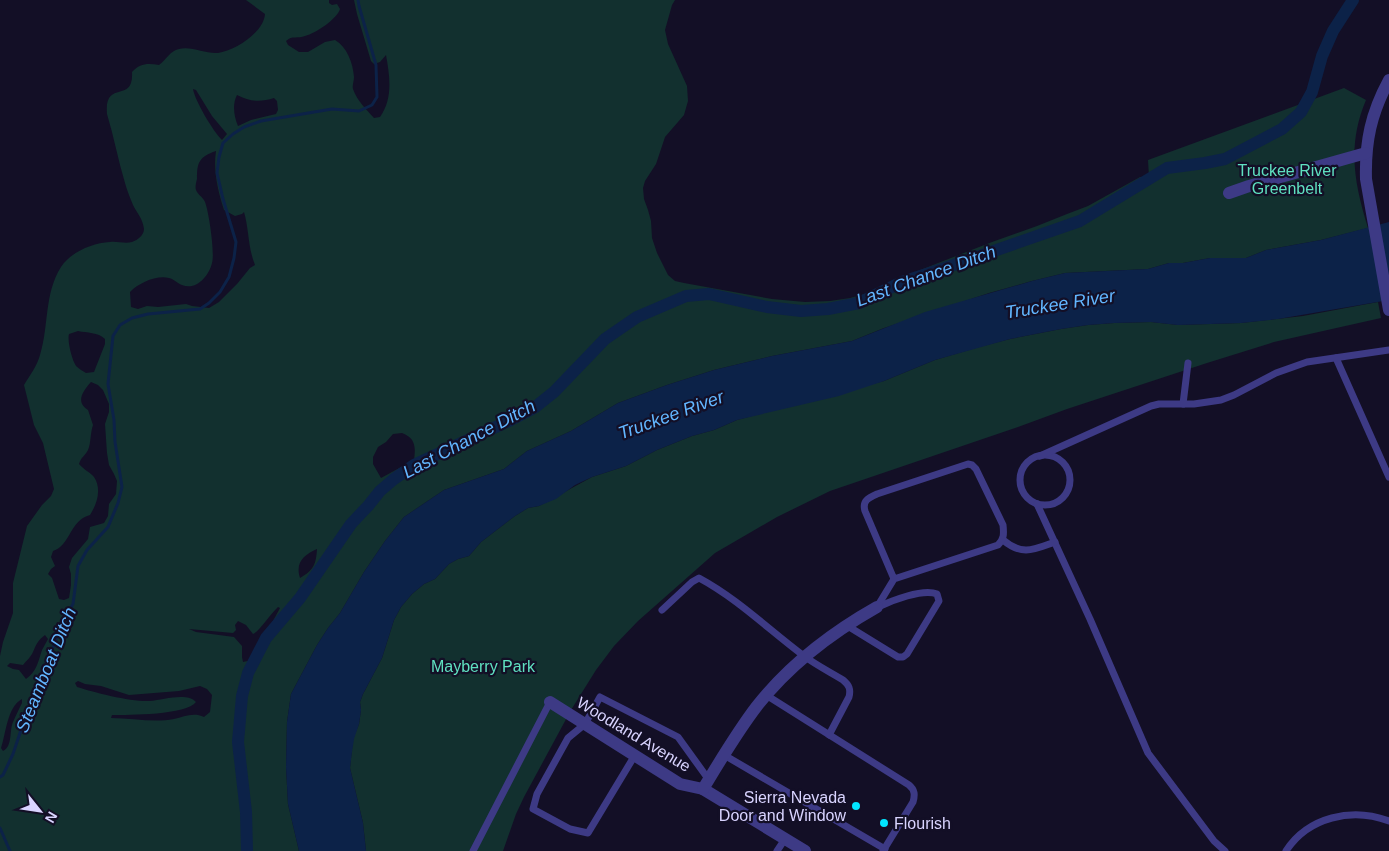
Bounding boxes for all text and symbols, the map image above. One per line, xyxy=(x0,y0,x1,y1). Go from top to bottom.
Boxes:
park label: Truckee River Greenbelt xyxy=(1238,162,1337,197)
water label: Last Chance Ditch xyxy=(853,241,999,311)
water label: Truckee River xyxy=(1004,285,1117,323)
water label: Truckee River xyxy=(616,386,727,443)
water label: Last Chance Ditch xyxy=(399,396,539,482)
water label: Steamboat Ditch xyxy=(12,605,80,735)
park label: Mayberry Park xyxy=(431,658,536,675)
street label: Woodland Avenue xyxy=(574,694,694,775)
north arrow xyxy=(15,786,65,836)
place label: Sierra Nevada Door and Window xyxy=(719,789,846,824)
marker: Sierra Nevada Door and Window xyxy=(850,800,862,812)
text: N xyxy=(42,809,61,826)
place label: Flourish xyxy=(894,815,951,832)
marker: Flourish xyxy=(878,817,890,829)

